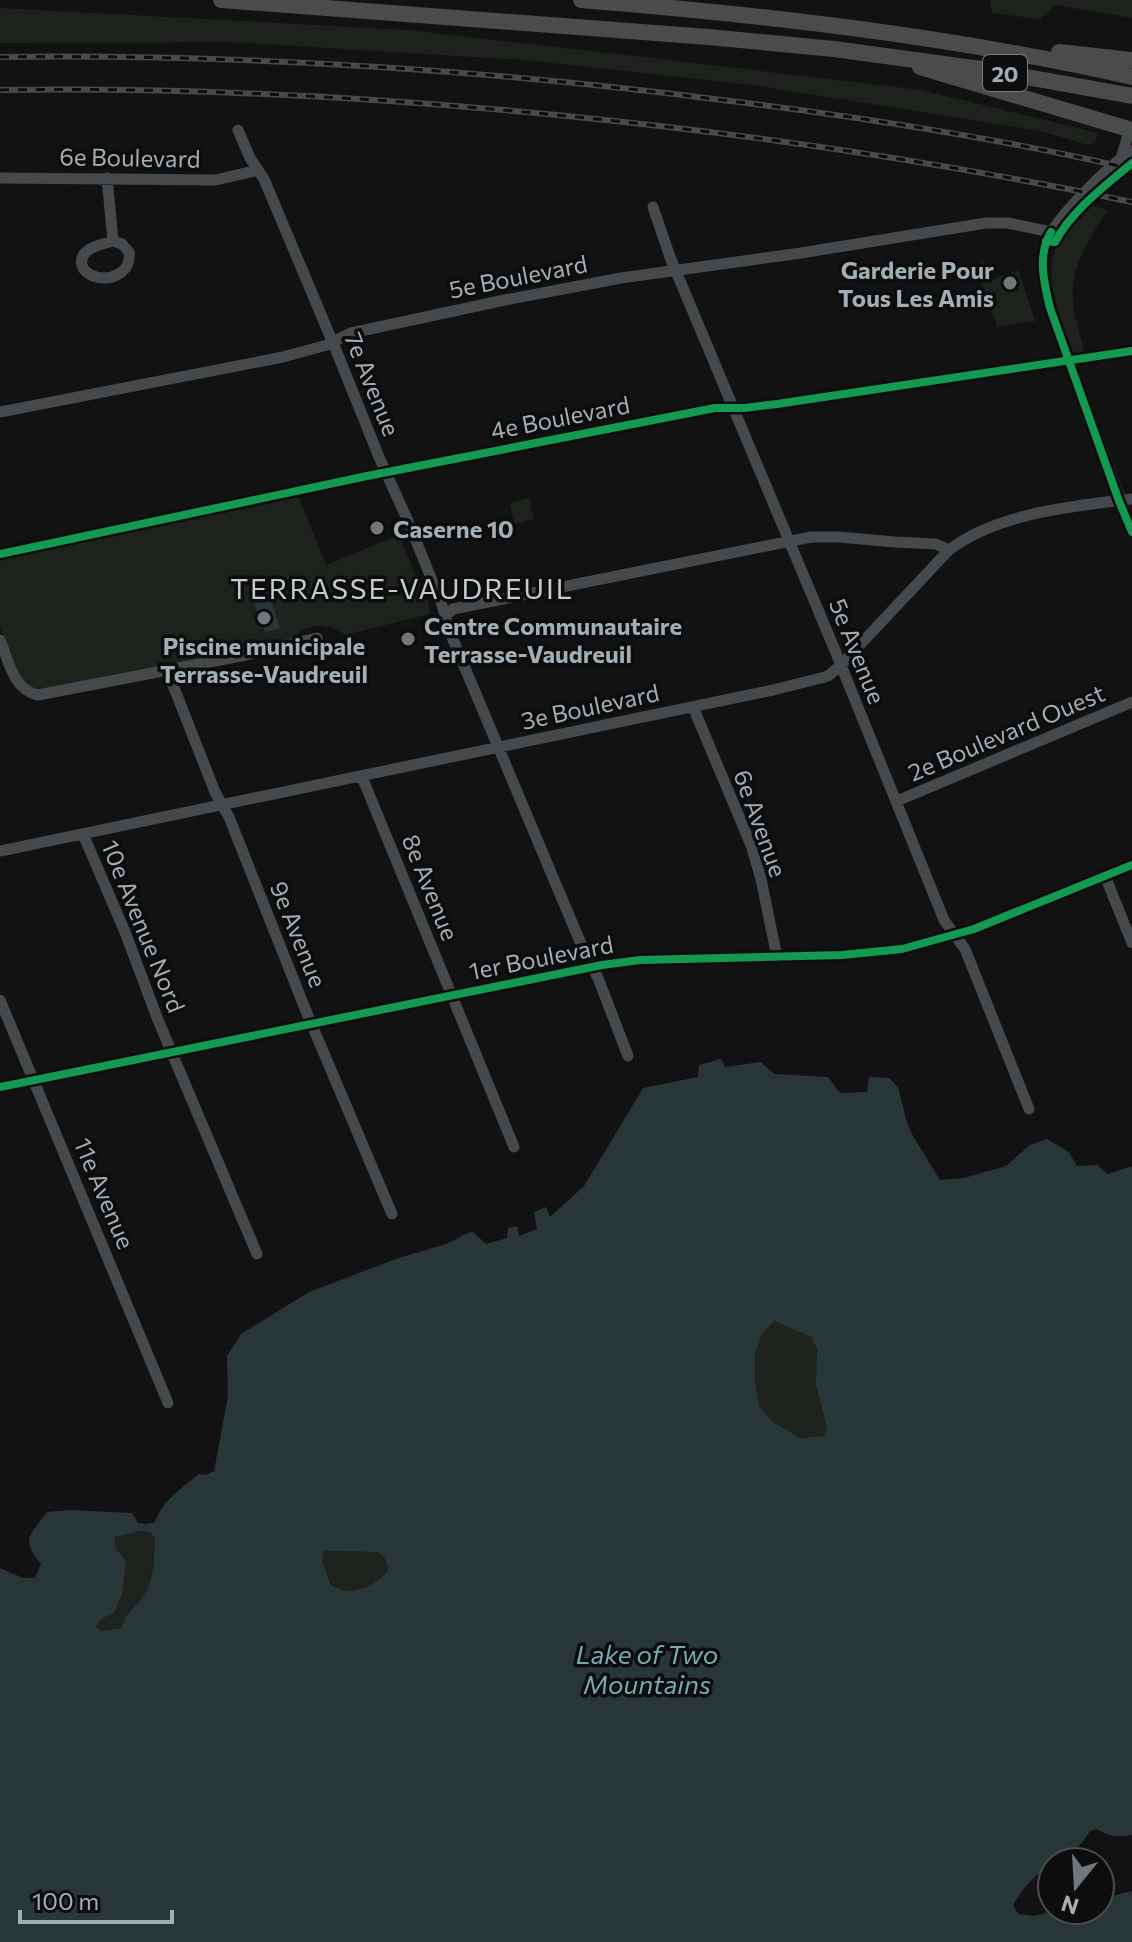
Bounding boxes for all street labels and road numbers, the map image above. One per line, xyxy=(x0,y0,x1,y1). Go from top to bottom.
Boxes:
road number: 20 xyxy=(983,55,1027,91)
street label: 6e Boulevard xyxy=(59,141,201,173)
street label: 5e Boulevard xyxy=(446,248,590,304)
street label: 7e Avenue xyxy=(339,328,407,440)
street label: 4e Boulevard xyxy=(488,389,632,445)
street label: 5e Avenue xyxy=(824,594,892,708)
street label: 3e Boulevard xyxy=(518,677,662,735)
street label: 2e Boulevard Ouest xyxy=(903,677,1109,787)
street label: 6e Avenue xyxy=(728,765,794,881)
street label: 8e Avenue xyxy=(397,830,465,944)
street label: 10e Avenue Nord xyxy=(96,836,192,1016)
street label: 9e Avenue xyxy=(265,877,333,991)
street label: 1er Boulevard xyxy=(466,929,616,985)
street label: 11e Avenue xyxy=(69,1133,141,1253)

